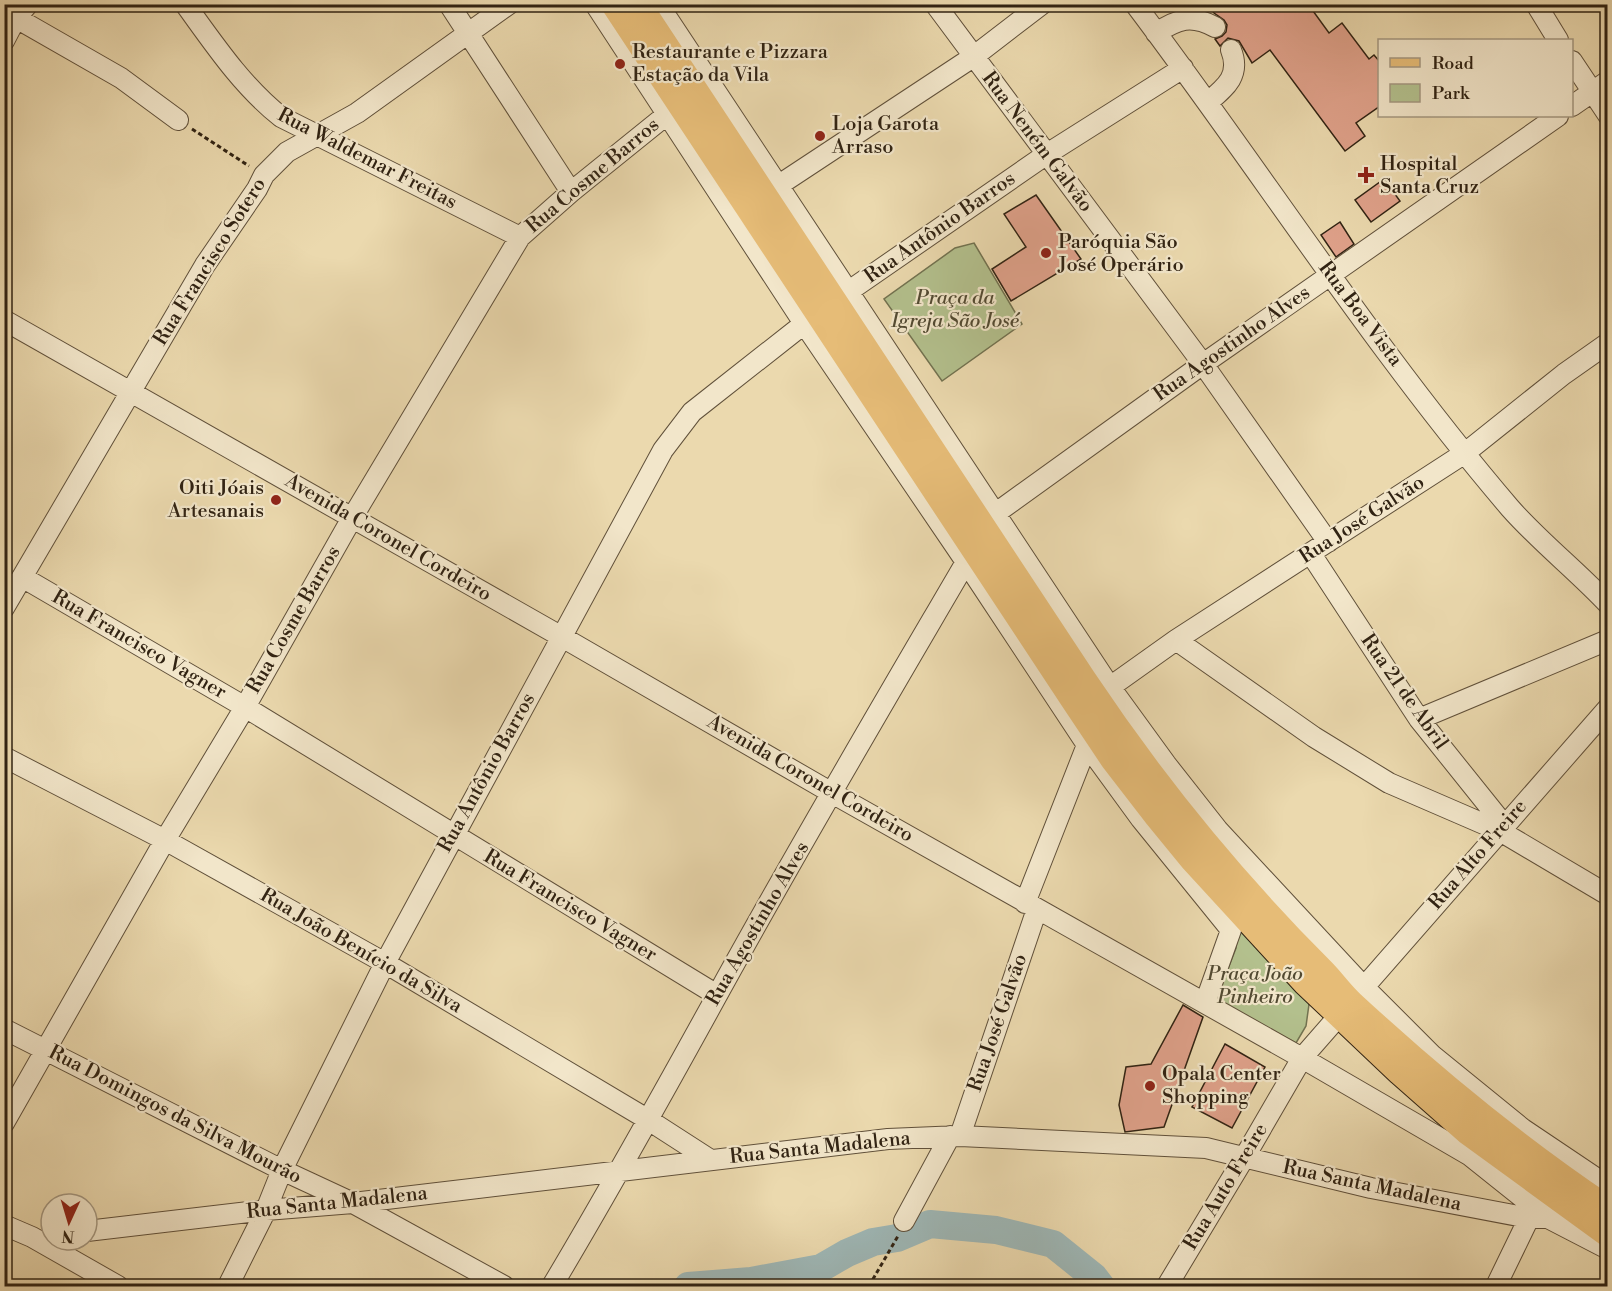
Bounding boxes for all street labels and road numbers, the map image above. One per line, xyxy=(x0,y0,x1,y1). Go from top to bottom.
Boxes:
street label: Rua Neném Galvão xyxy=(976,67,1098,217)
street label: Rua Waldemar Freitas xyxy=(273,103,461,215)
street label: Rua Cosme Barros xyxy=(521,113,665,239)
street label: Rua Antônio Barros xyxy=(860,167,1020,289)
street label: Rua Francisco Sotero xyxy=(148,173,272,351)
street label: Rua Boa Vista xyxy=(1312,256,1408,372)
street label: Rua Agostinho Alves xyxy=(1149,281,1315,407)
street label: Avenida Coronel Cordeiro xyxy=(279,468,496,607)
street label: Rua José Galvão xyxy=(1295,470,1429,570)
street label: Rua Cosme Barros xyxy=(242,542,346,698)
street label: Rua Francisco Vagner xyxy=(47,585,231,705)
street label: Rua 21 de Abril xyxy=(1355,629,1453,755)
street label: Rua Antônio Barros xyxy=(433,689,541,857)
street label: Avenida Coronel Cordeiro xyxy=(701,709,918,848)
street label: Rua Alto Freire xyxy=(1423,795,1533,915)
street label: Rua Agostinho Alves xyxy=(701,837,815,1011)
street label: Rua Francisco Vagner xyxy=(479,844,661,968)
street label: Rua João Benício da Silva xyxy=(255,883,467,1020)
street label: Rua José Galvão xyxy=(963,951,1033,1095)
street label: Rua Domingos da Silva Mourão xyxy=(44,1040,306,1190)
street label: Rua Auto Freire xyxy=(1178,1119,1274,1255)
street label: Rua Santa Madalena xyxy=(728,1126,913,1170)
street label: Rua Santa Madalena xyxy=(1280,1155,1464,1217)
street label: Rua Santa Madalena xyxy=(245,1181,430,1225)

